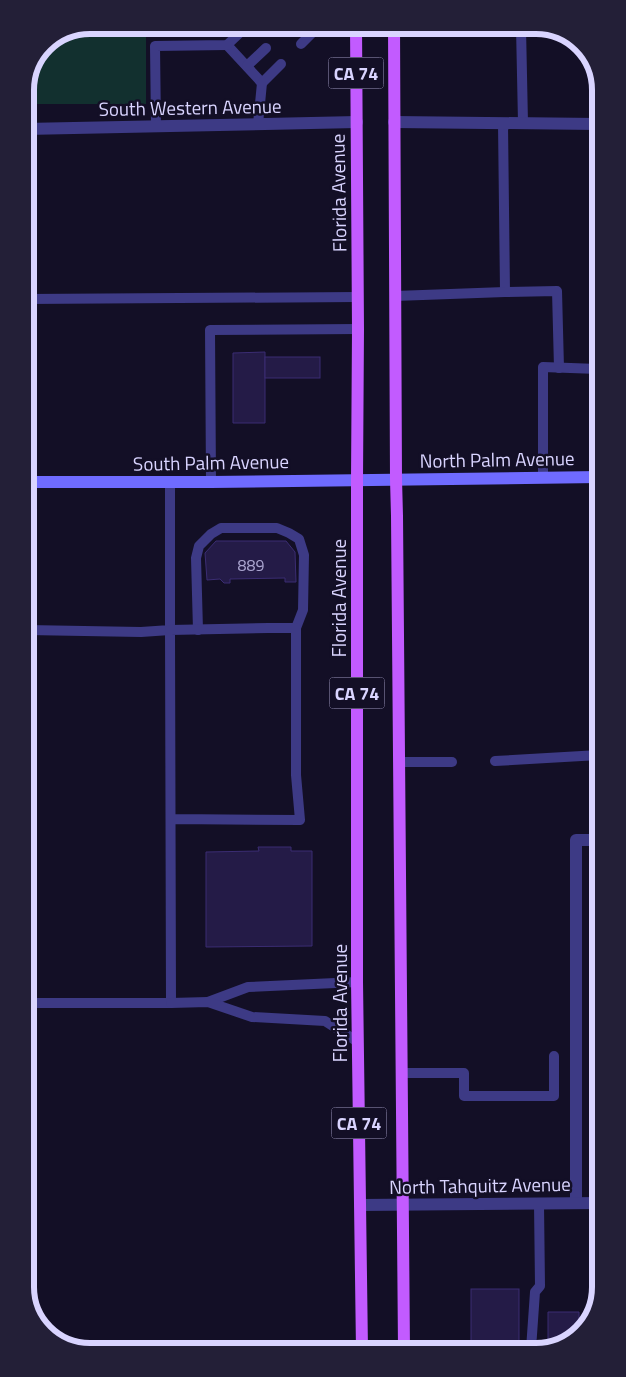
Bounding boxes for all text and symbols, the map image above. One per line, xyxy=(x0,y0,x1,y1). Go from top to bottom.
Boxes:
road number: CA 74 xyxy=(328,58,384,88)
street label: South Western Avenue xyxy=(98,91,282,123)
street label: Florida Avenue xyxy=(322,134,354,252)
street label: North Palm Avenue xyxy=(419,443,575,475)
street label: South Palm Avenue xyxy=(133,446,289,478)
street label: Florida Avenue xyxy=(324,539,353,657)
house number: 889 xyxy=(238,553,264,577)
road number: CA 74 xyxy=(330,678,384,708)
street label: Florida Avenue xyxy=(325,944,354,1062)
road number: CA 74 xyxy=(332,1108,386,1138)
street label: North Tahquitz Avenue xyxy=(389,1169,571,1201)

